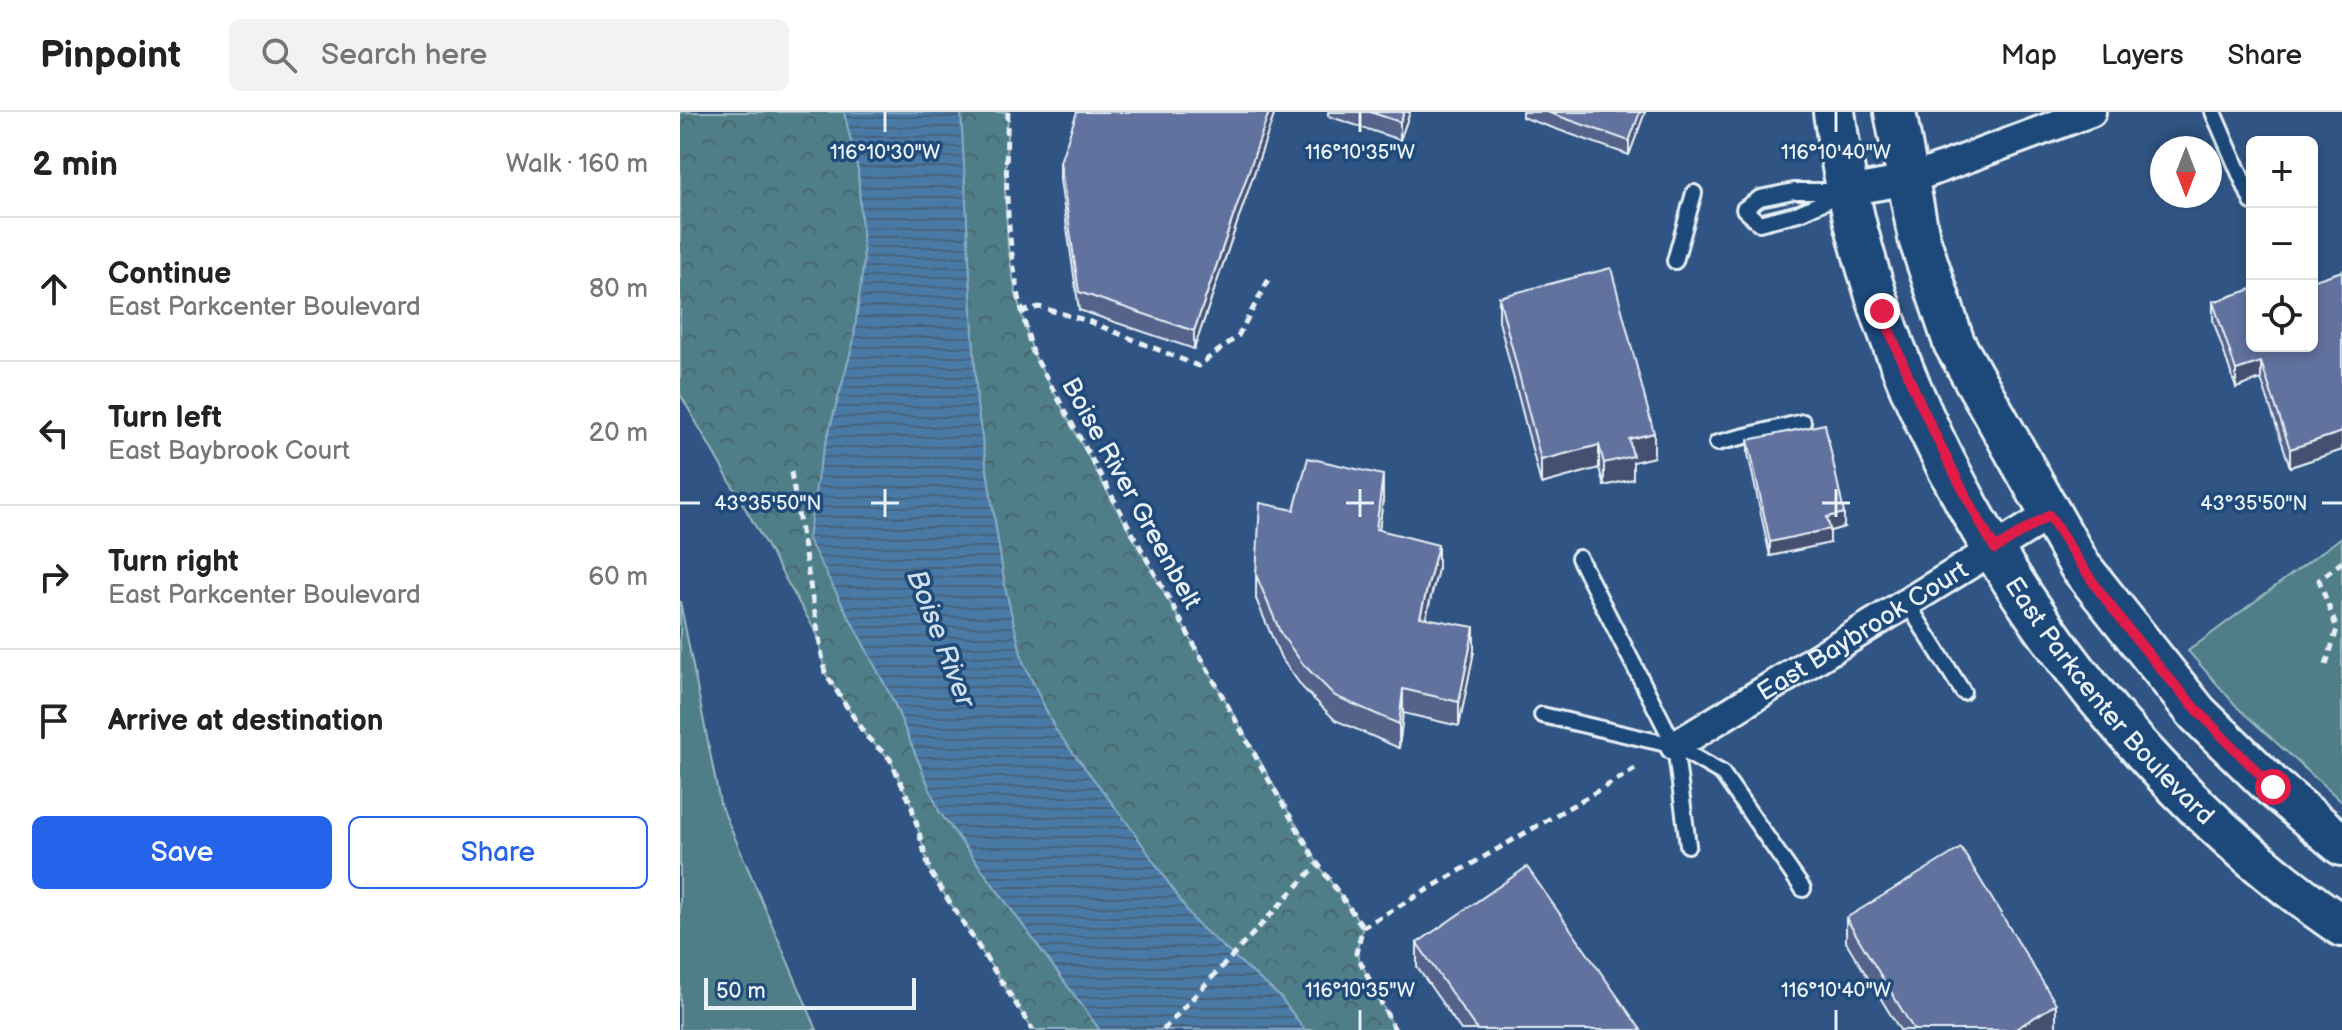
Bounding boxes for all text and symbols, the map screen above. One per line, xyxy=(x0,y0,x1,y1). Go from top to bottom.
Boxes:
search box xyxy=(229,19,789,91)
text: Pinpoint xyxy=(40,33,181,78)
icon: search xyxy=(257,33,301,77)
text: Search here xyxy=(321,37,487,73)
text: Map xyxy=(2001,39,2057,72)
text: Layers xyxy=(2101,39,2184,72)
text: Share xyxy=(2228,39,2302,72)
north arrow xyxy=(2150,136,2222,208)
map controls xyxy=(2246,136,2318,352)
button: + xyxy=(2246,136,2318,208)
text: 116°10'30"W xyxy=(830,141,940,165)
text: 116°10'35"W xyxy=(1305,141,1415,165)
text: 116°10'40"W xyxy=(1781,141,1891,165)
text: 2 min xyxy=(32,144,118,185)
text: Walk · 160 m xyxy=(506,149,648,180)
button: − xyxy=(2246,208,2318,280)
text: Continue xyxy=(108,256,231,292)
icon: ahead xyxy=(32,267,76,311)
text: 80 m xyxy=(589,274,648,305)
button: locate xyxy=(2246,280,2318,352)
text: East Parkcenter Boulevard xyxy=(108,292,421,323)
route end xyxy=(1864,293,1900,329)
street label: Boise River Greenbelt xyxy=(1054,373,1207,615)
text: Turn left xyxy=(108,400,222,436)
icon: left xyxy=(32,411,76,455)
text: 20 m xyxy=(589,418,648,449)
text: East Baybrook Court xyxy=(108,436,350,467)
text: 43°35'50"N xyxy=(714,492,822,516)
text: 43°35'50"N xyxy=(2200,492,2308,516)
text: Turn right xyxy=(108,544,239,580)
icon: right xyxy=(32,555,76,599)
street label: East Baybrook Court xyxy=(1752,555,1974,708)
text: 60 m xyxy=(588,562,648,593)
water label: Boise River xyxy=(899,565,983,714)
street label: East Parkcenter Boulevard xyxy=(1997,571,2220,832)
text: East Parkcenter Boulevard xyxy=(108,580,421,611)
icon: arrive xyxy=(32,699,76,743)
text: Arrive at destination xyxy=(108,703,384,739)
route start xyxy=(2255,769,2291,805)
button: Save xyxy=(32,816,332,889)
button: Share xyxy=(348,816,648,889)
scale bar xyxy=(704,974,916,1010)
text: 50 m xyxy=(716,978,766,1005)
text: 116°10'35"W xyxy=(1305,979,1415,1003)
text: 116°10'40"W xyxy=(1781,979,1891,1003)

